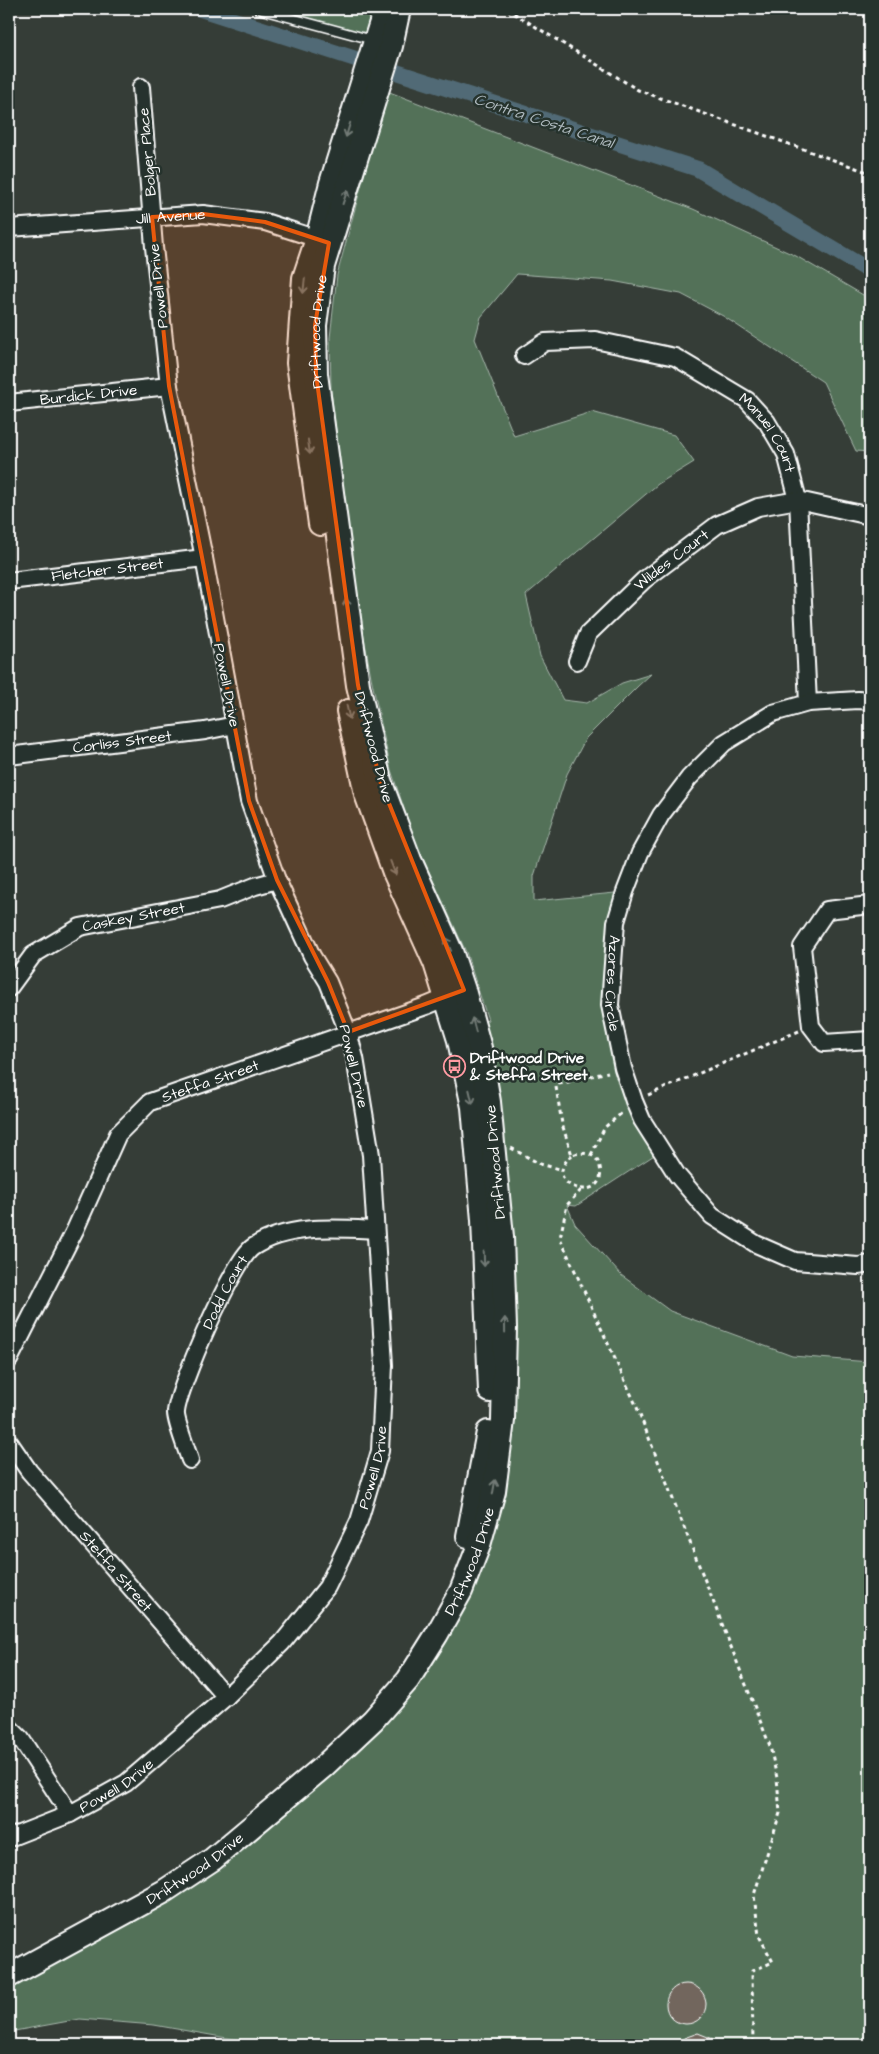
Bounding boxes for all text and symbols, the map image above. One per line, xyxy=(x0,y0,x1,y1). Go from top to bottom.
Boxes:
water label: Contra Costa Canal xyxy=(471,88,619,155)
street label: Bolger Place xyxy=(133,107,163,197)
one-way arrow xyxy=(342,122,352,138)
one-way arrow xyxy=(341,190,350,205)
street label: Jill Avenue xyxy=(135,204,206,230)
street label: Powell Drive xyxy=(144,243,173,329)
street label: Driftwood Drive xyxy=(305,273,333,390)
one-way arrow xyxy=(299,277,309,293)
street label: Burdick Drive xyxy=(39,379,138,411)
street label: Manuel Court xyxy=(735,388,800,475)
one-way arrow xyxy=(305,439,315,455)
street label: Wildes Court xyxy=(629,525,713,595)
street label: Fletcher Street xyxy=(50,553,165,587)
one-way arrow xyxy=(342,598,352,614)
street label: Powell Drive xyxy=(208,641,245,729)
street label: Driftwood Drive xyxy=(349,689,398,805)
one-way arrow xyxy=(344,703,353,719)
street label: Corliss Street xyxy=(72,725,173,759)
one-way arrow xyxy=(389,860,398,875)
street label: Caskey Street xyxy=(81,897,187,937)
street label: Azores Circle xyxy=(599,934,625,1033)
one-way arrow xyxy=(443,937,452,952)
one-way arrow xyxy=(469,1017,478,1033)
street label: Powell Drive xyxy=(334,1022,373,1110)
place label: Driftwood Drive & Steffa Street xyxy=(469,1048,589,1086)
street label: Steffa Street xyxy=(159,1055,262,1108)
bus stop icon: Driftwood Drive & Steffa Street xyxy=(442,1055,466,1079)
one-way arrow xyxy=(467,1088,476,1104)
street label: Driftwood Drive xyxy=(480,1104,511,1220)
one-way arrow xyxy=(480,1250,489,1266)
street label: Dodd Court xyxy=(198,1251,253,1333)
one-way arrow xyxy=(500,1318,509,1334)
street label: Powell Drive xyxy=(353,1425,392,1512)
one-way arrow xyxy=(490,1480,500,1496)
street label: Driftwood Drive xyxy=(439,1505,500,1619)
street label: Steffa Street xyxy=(75,1526,157,1617)
street label: Powell Drive xyxy=(76,1754,158,1818)
street label: Driftwood Drive xyxy=(143,1828,248,1910)

